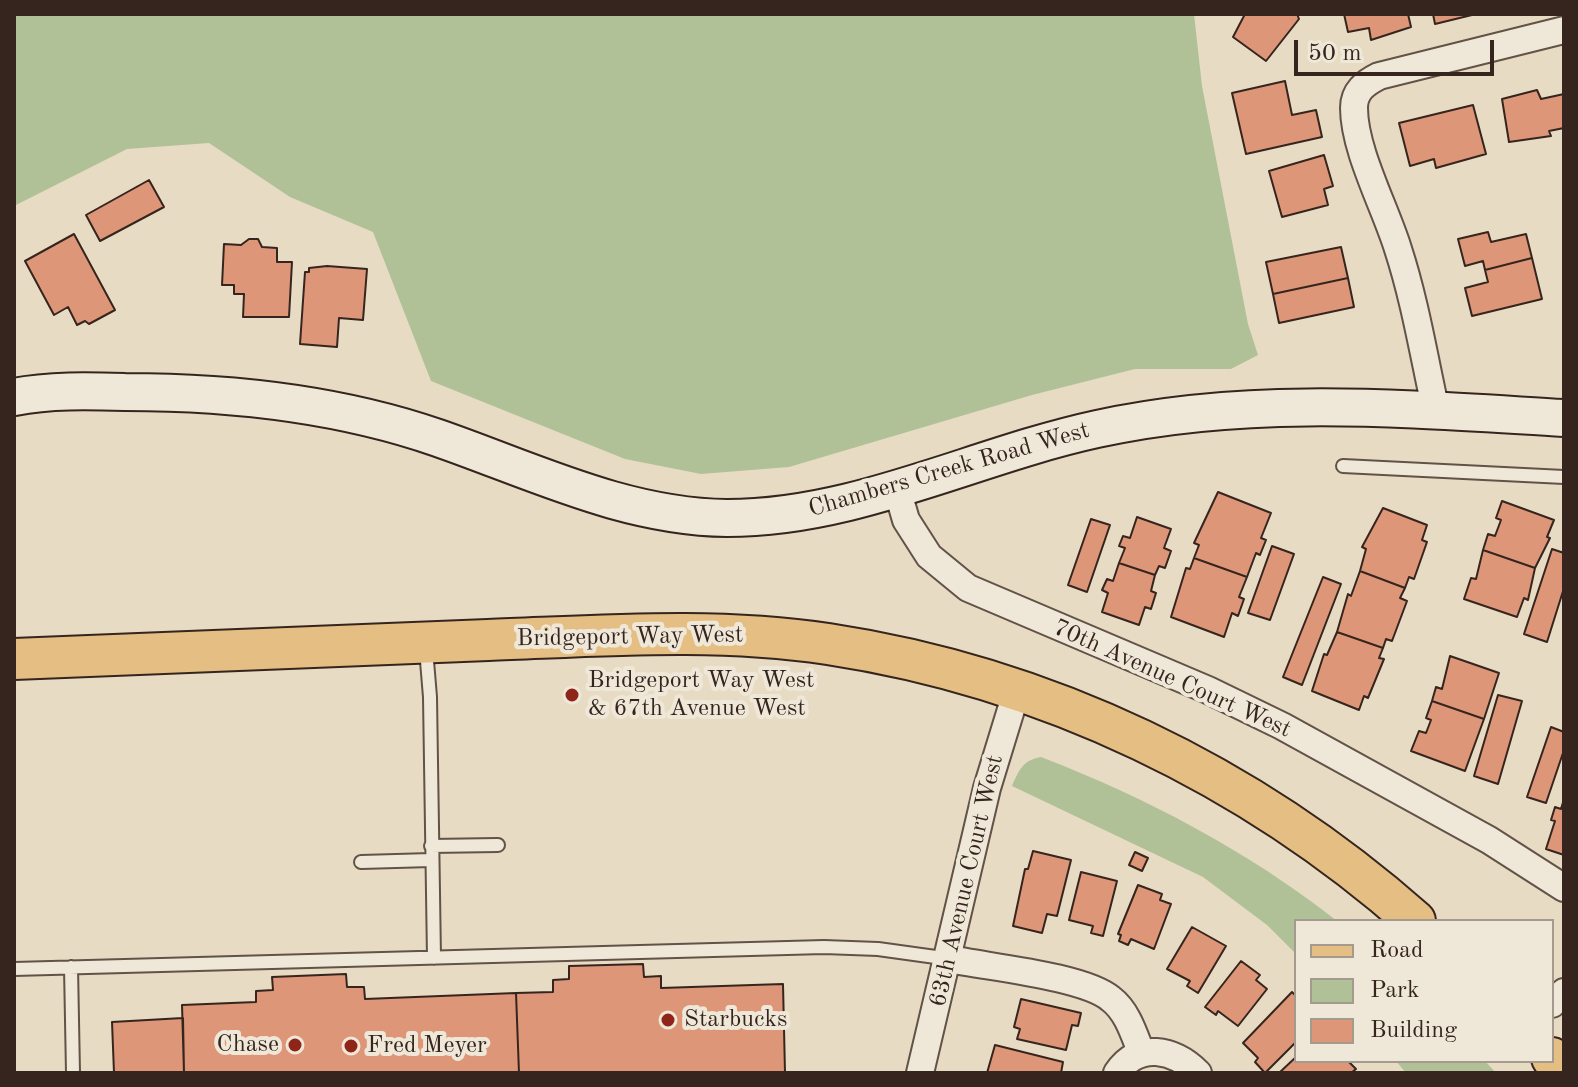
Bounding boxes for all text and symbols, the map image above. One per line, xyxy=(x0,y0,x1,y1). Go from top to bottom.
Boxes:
scale bar xyxy=(1298,24,1498,74)
text: 50 m xyxy=(1308,42,1362,66)
street label: Chambers Creek Road West xyxy=(805,416,1093,524)
street label: 70th Avenue Court West xyxy=(1048,613,1296,745)
street label: Bridgeport Way West xyxy=(517,621,743,653)
place label: Bridgeport Way West & 67th Avenue West xyxy=(588,667,815,723)
marker: Bridgeport Way West & 67th Avenue West xyxy=(563,686,581,704)
street label: 63th Avenue Court West xyxy=(924,752,1010,1010)
legend xyxy=(1294,919,1554,1063)
text: Road xyxy=(1370,939,1423,963)
text: Park xyxy=(1370,979,1419,1003)
place label: Starbucks xyxy=(684,1006,787,1034)
marker: Starbucks xyxy=(659,1011,677,1029)
text: Building xyxy=(1370,1019,1457,1043)
place label: Chase xyxy=(217,1031,279,1059)
place label: Fred Meyer xyxy=(367,1032,487,1060)
marker: Chase xyxy=(286,1036,304,1054)
marker: Fred Meyer xyxy=(342,1037,360,1055)

